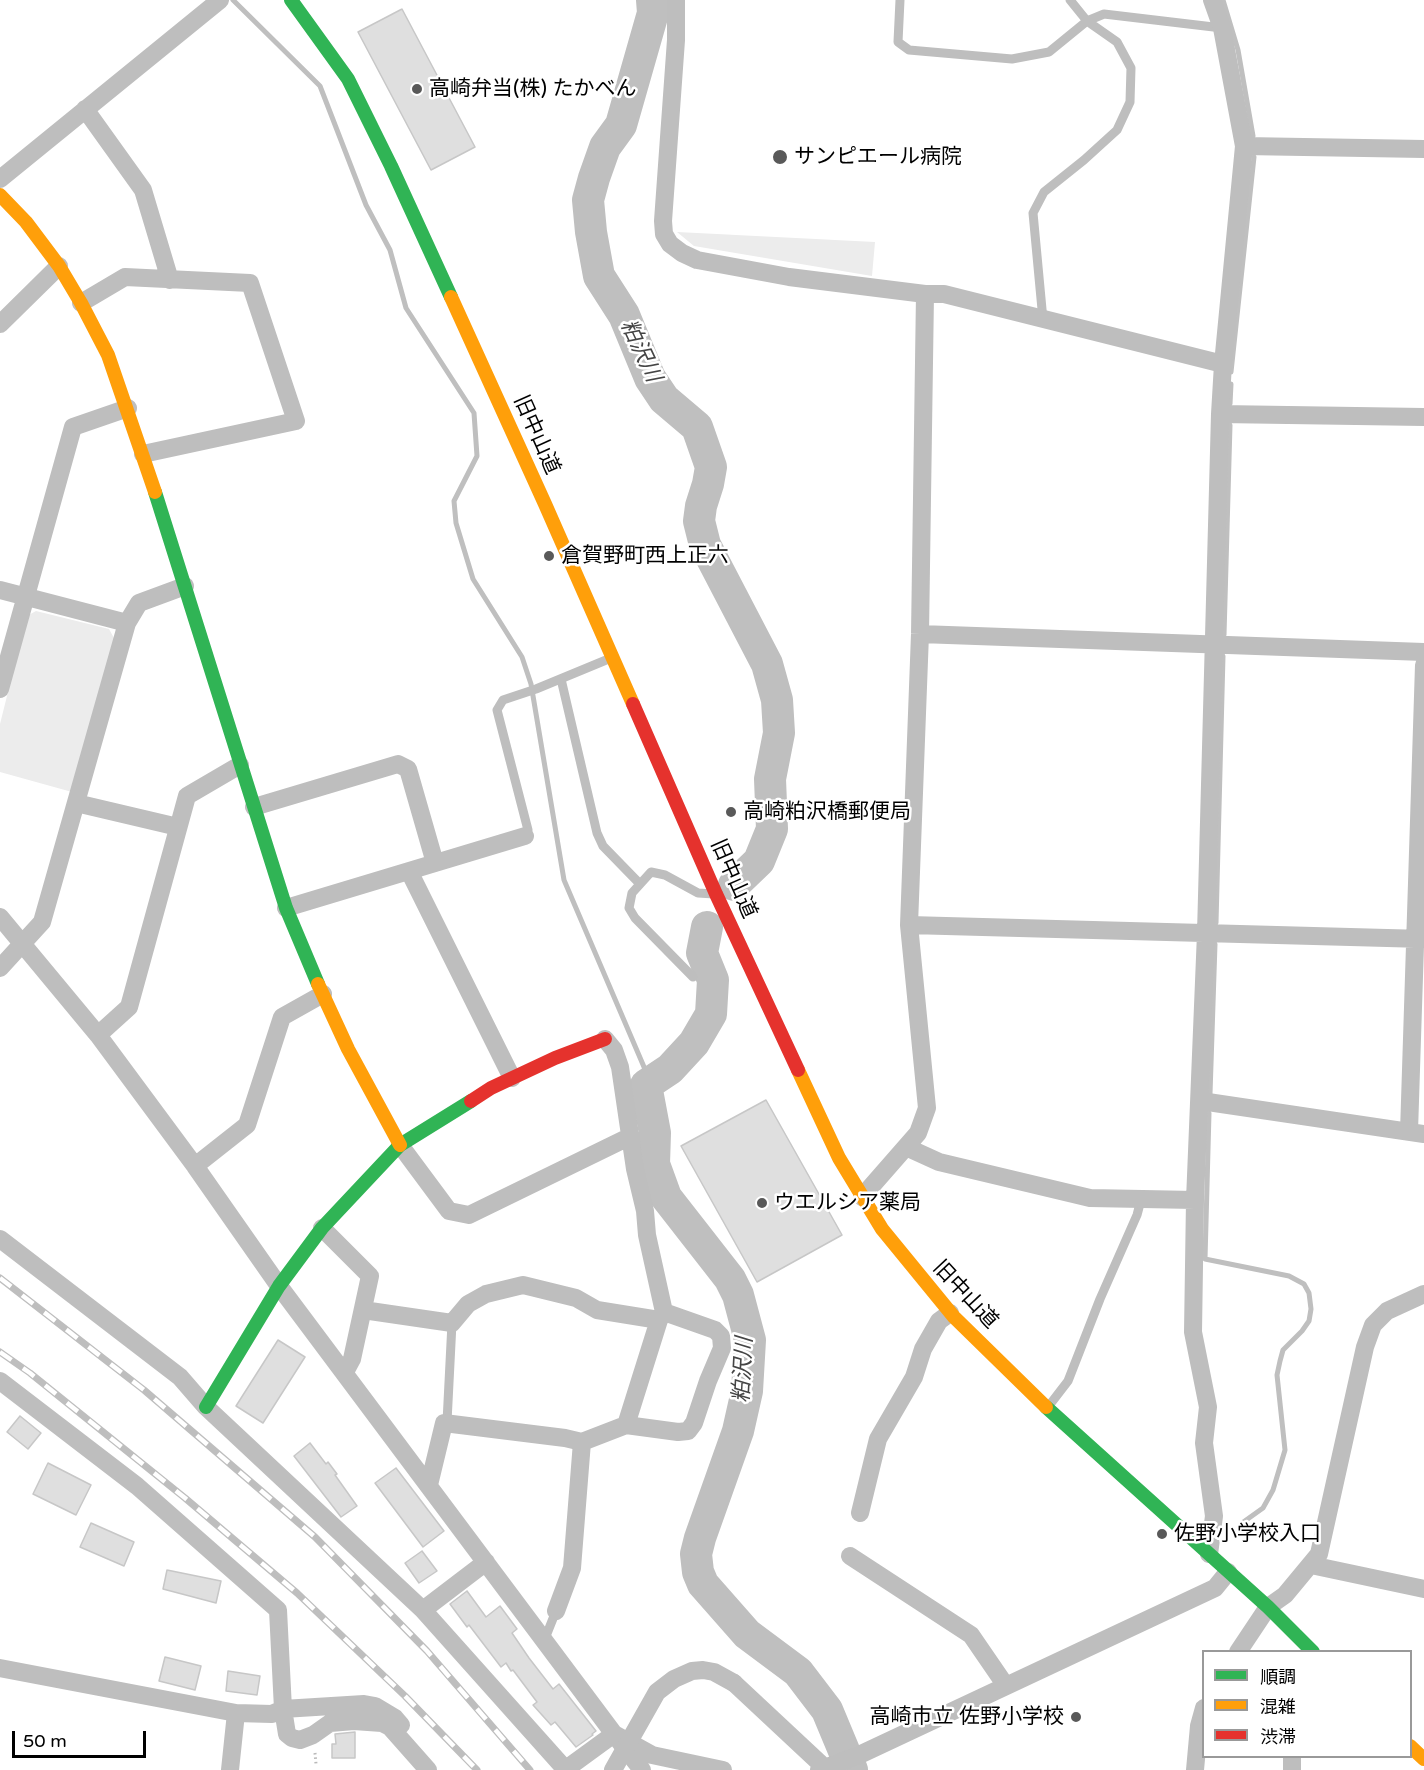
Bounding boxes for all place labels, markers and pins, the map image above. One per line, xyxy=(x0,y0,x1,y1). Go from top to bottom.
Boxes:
place label: 高崎弁当(株) たかべん xyxy=(429,76,637,102)
marker: 高崎弁当(株) たかべん xyxy=(410,82,424,96)
place label: サンピエール病院 xyxy=(794,144,962,170)
marker: サンピエール病院 xyxy=(771,148,789,166)
place label: 倉賀野町西上正六 xyxy=(561,543,729,569)
marker: 倉賀野町西上正六 xyxy=(542,549,556,563)
place label: 高崎粕沢橋郵便局 xyxy=(743,799,911,825)
marker: 高崎粕沢橋郵便局 xyxy=(724,805,738,819)
place label: ウエルシア薬局 xyxy=(774,1190,921,1216)
marker: ウエルシア薬局 xyxy=(755,1196,769,1210)
place label: 佐野小学校入口 xyxy=(1174,1521,1321,1547)
marker: 佐野小学校入口 xyxy=(1155,1527,1169,1541)
place label: 高崎市立 佐野小学校 xyxy=(870,1704,1064,1730)
marker: 高崎市立 佐野小学校 xyxy=(1069,1710,1083,1724)

